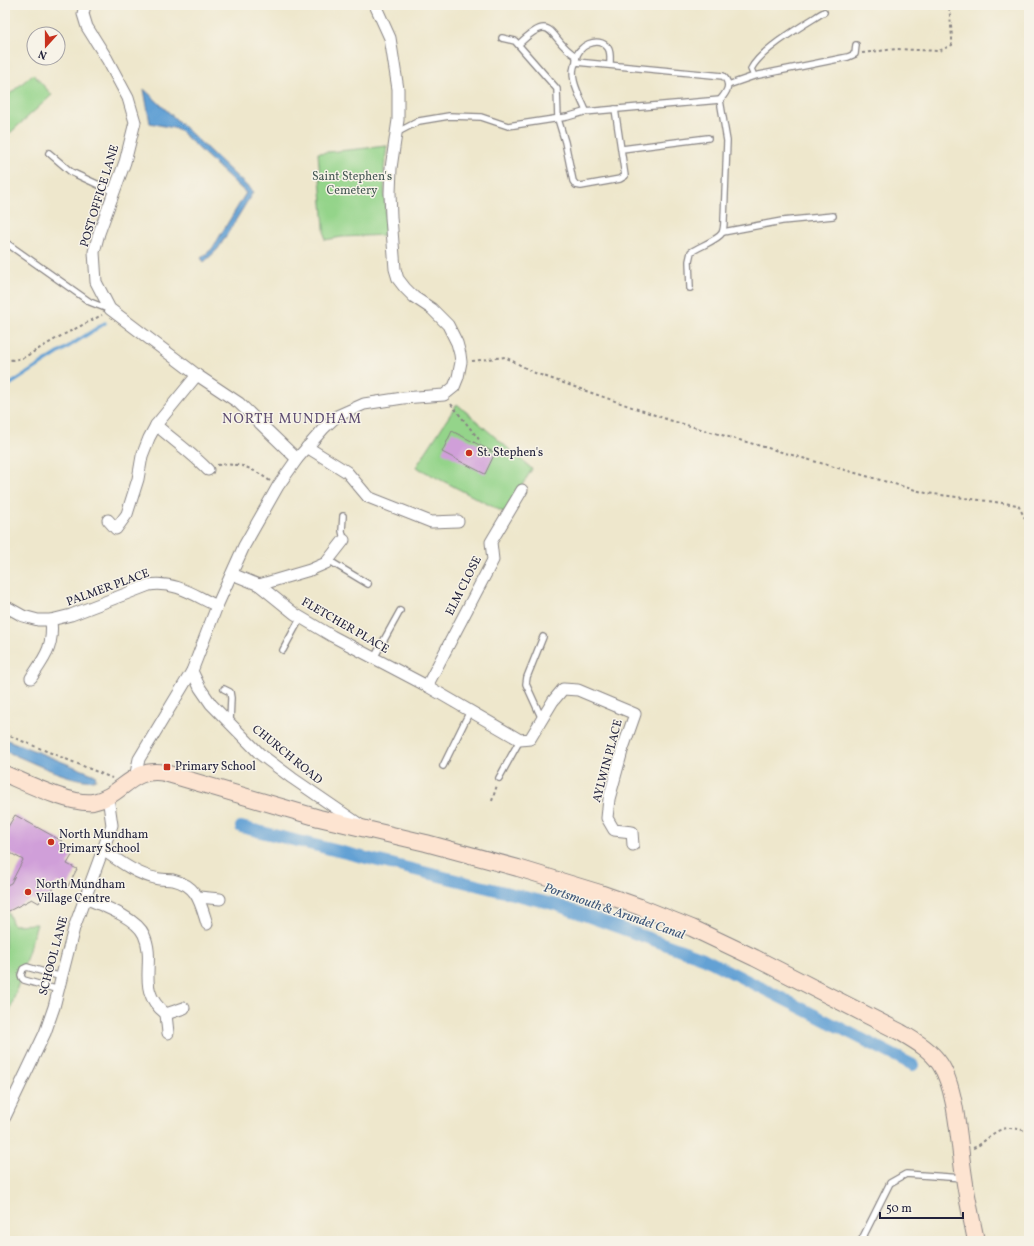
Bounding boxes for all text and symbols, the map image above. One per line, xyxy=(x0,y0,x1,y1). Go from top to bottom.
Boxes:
north arrow xyxy=(26,26,66,66)
text: N xyxy=(37,46,49,62)
street label: POST OFFICE LANE xyxy=(77,143,123,249)
park label: Saint Stephen's Cemetery xyxy=(312,169,392,199)
district label: NORTH MUNDHAM xyxy=(222,410,362,429)
place label: St. Stephen's xyxy=(477,445,543,461)
marker: St. Stephen's xyxy=(464,448,474,458)
street label: ELM CLOSE xyxy=(442,554,486,618)
street label: PALMER PLACE xyxy=(64,566,152,610)
street label: FLETCHER PLACE xyxy=(298,594,392,658)
street label: AYLWIN PLACE xyxy=(589,718,627,804)
street label: CHURCH ROAD xyxy=(248,722,326,789)
place label: Primary School xyxy=(175,759,256,775)
marker: Primary School xyxy=(162,762,172,772)
place label: North Mundham Primary School xyxy=(59,827,149,857)
marker: North Mundham Primary School xyxy=(46,837,56,847)
place label: North Mundham Village Centre xyxy=(36,877,126,907)
water label: Portsmouth & Arundel Canal xyxy=(541,879,688,945)
marker: North Mundham Village Centre xyxy=(23,887,33,897)
street label: SCHOOL LANE xyxy=(36,915,72,997)
scale bar xyxy=(880,1194,963,1220)
text: 50 m xyxy=(886,1201,912,1217)

